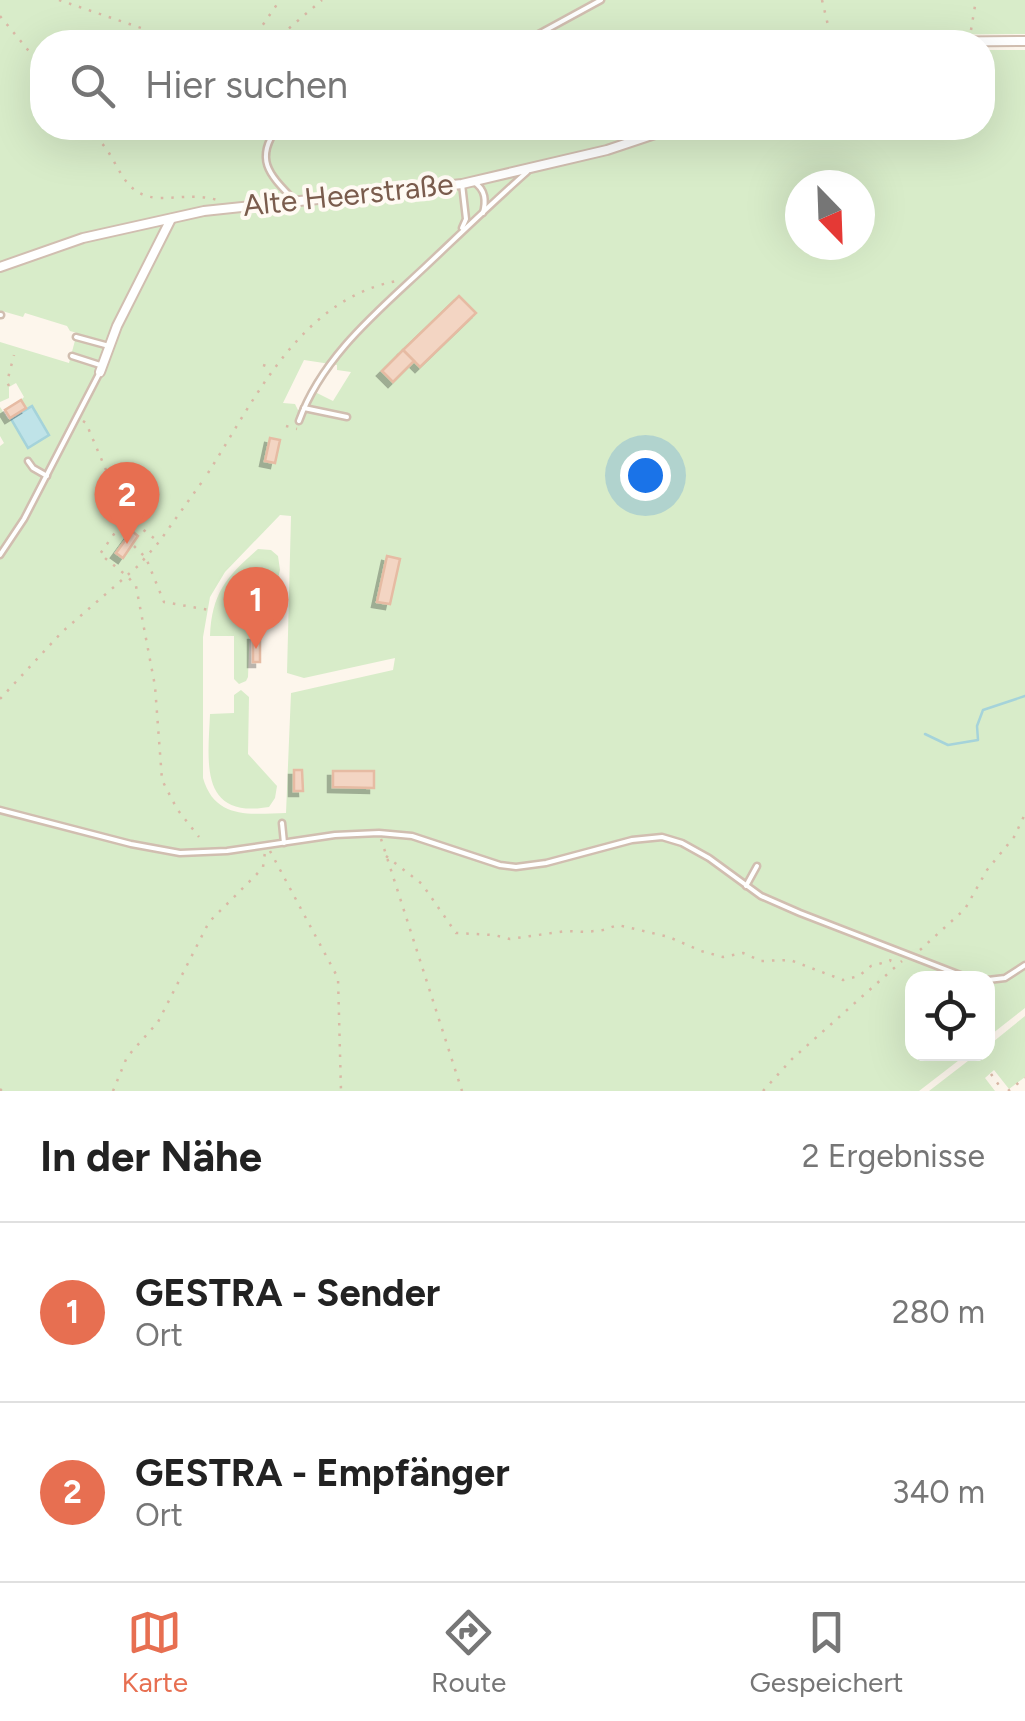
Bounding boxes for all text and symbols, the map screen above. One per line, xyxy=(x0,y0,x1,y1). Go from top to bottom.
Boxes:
search box xyxy=(30,30,995,140)
icon: search xyxy=(65,58,120,113)
text: Hier suchen xyxy=(145,62,348,108)
street label: Alte Heerstraße xyxy=(241,165,455,224)
north arrow xyxy=(785,170,875,260)
your location xyxy=(620,450,671,501)
pin: 2 xyxy=(94,462,160,544)
pin: 1 xyxy=(224,566,288,649)
map controls xyxy=(905,971,995,1061)
button: locate xyxy=(905,971,995,1061)
text: In der Nähe xyxy=(40,1131,262,1182)
text: 2 Ergebnisse xyxy=(802,1137,985,1175)
text: GESTRA - Sender xyxy=(135,1270,440,1316)
text: 1 xyxy=(66,1293,79,1331)
text: 280 m xyxy=(892,1293,985,1331)
text: Ort xyxy=(135,1316,183,1354)
text: GESTRA - Empfänger xyxy=(135,1450,510,1496)
text: 2 xyxy=(63,1473,82,1511)
text: 340 m xyxy=(892,1473,985,1511)
text: Ort xyxy=(135,1496,183,1534)
tab: Karte xyxy=(122,1605,188,1699)
tab: Route xyxy=(431,1605,506,1699)
tab: Gespeichert xyxy=(749,1605,903,1699)

